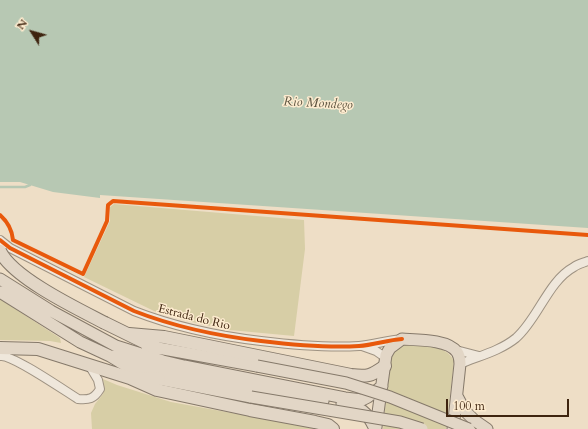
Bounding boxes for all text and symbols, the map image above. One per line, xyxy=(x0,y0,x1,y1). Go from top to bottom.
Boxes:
north arrow xyxy=(12,12,52,52)
text: N xyxy=(13,16,31,33)
water label: Rio Mondego xyxy=(283,94,353,114)
street label: Estrada do Rio xyxy=(156,302,232,334)
scale bar xyxy=(448,391,571,417)
text: 100 m xyxy=(453,398,485,414)

